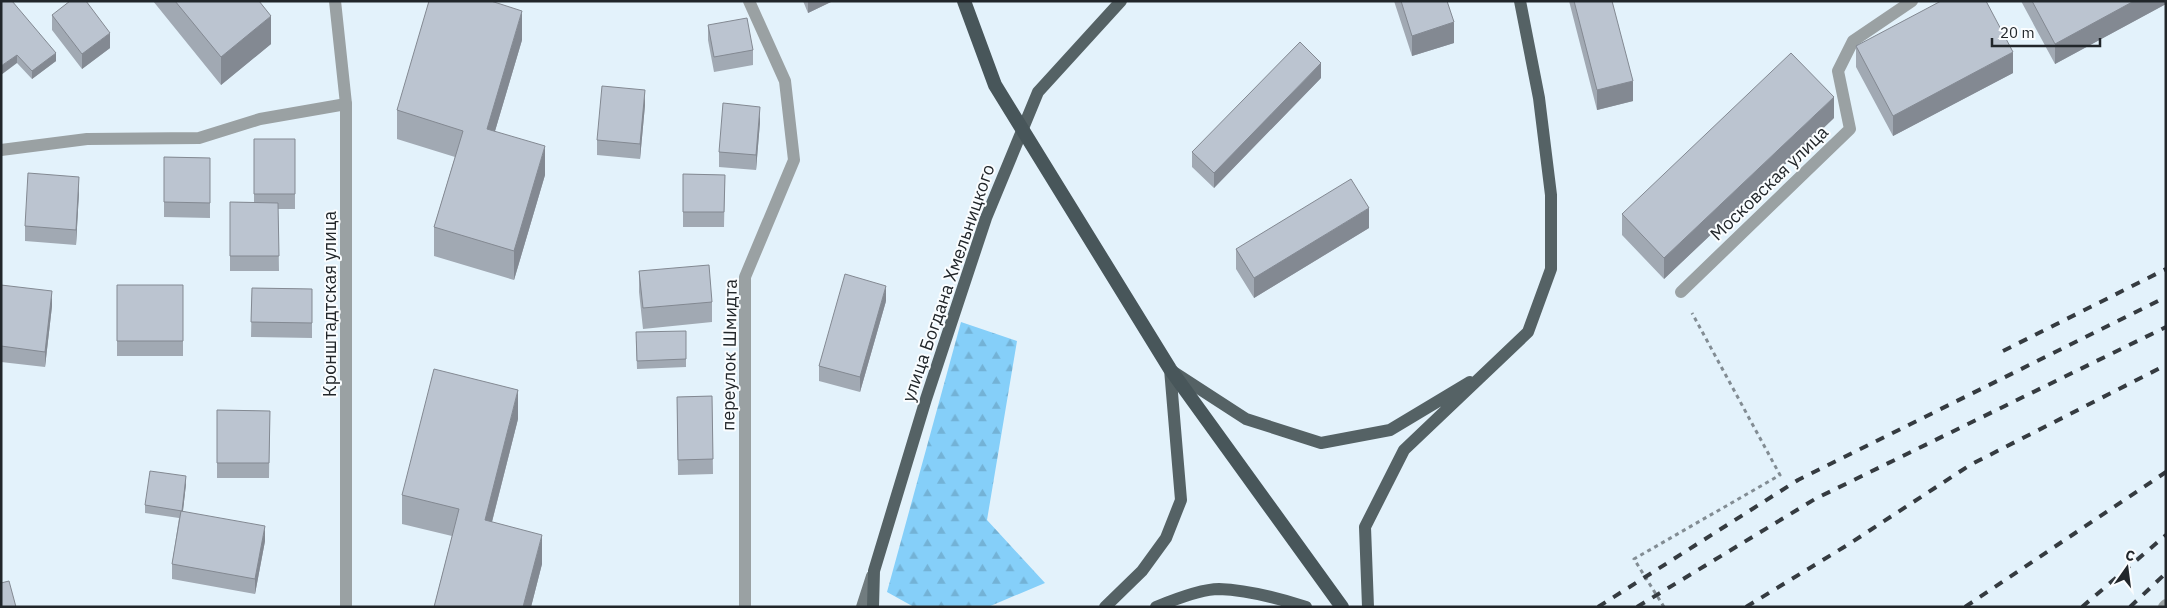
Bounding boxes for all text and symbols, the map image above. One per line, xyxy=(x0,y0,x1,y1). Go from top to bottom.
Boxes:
scale bar xyxy=(1992,15,2100,47)
text: 20 m xyxy=(2000,23,2035,42)
street label: Московская улица xyxy=(1705,120,1833,245)
street label: улица Богдана Хмельницкого xyxy=(896,161,1000,405)
street label: Кронштадтская улица xyxy=(318,210,341,397)
street label: переулок Шмидта xyxy=(716,278,742,431)
north arrow xyxy=(2102,543,2152,593)
text: С xyxy=(2124,546,2137,565)

